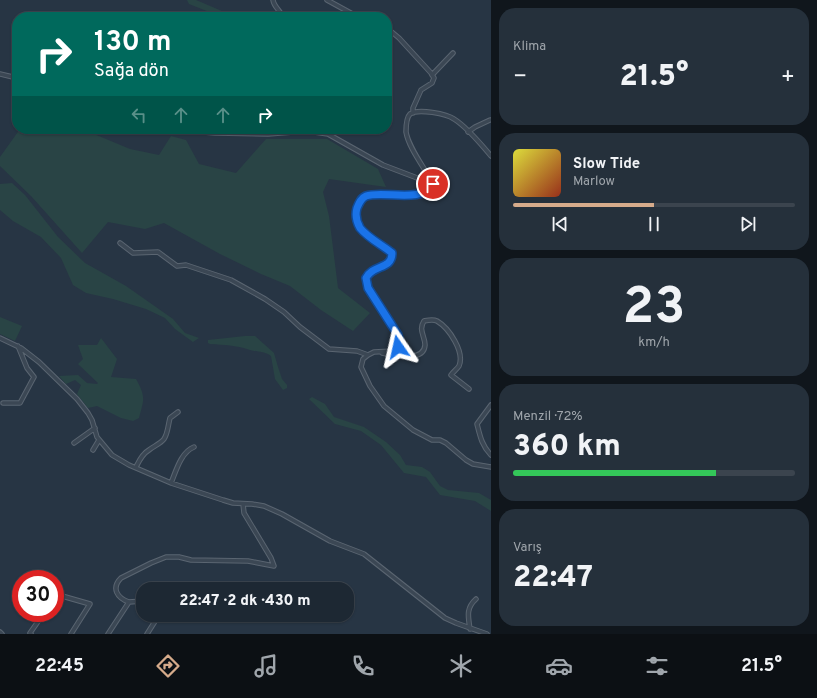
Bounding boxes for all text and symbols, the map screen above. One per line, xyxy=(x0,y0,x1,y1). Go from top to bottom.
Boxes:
text: 130 m xyxy=(94,25,172,61)
icon: right xyxy=(28,28,80,80)
text: Klima xyxy=(513,39,546,55)
text: 21.5° xyxy=(619,59,689,96)
text: Sağa dön xyxy=(94,60,169,83)
text: − xyxy=(513,64,527,91)
text: + xyxy=(781,64,795,91)
icon: left xyxy=(128,104,150,126)
icon: ahead xyxy=(170,104,192,126)
icon: ahead xyxy=(212,104,234,126)
icon: right xyxy=(254,104,276,126)
text: Slow Tide xyxy=(573,155,640,174)
pin xyxy=(416,167,450,201)
icon: arrive xyxy=(422,173,444,195)
text: Marlow xyxy=(573,174,615,190)
icon: previous xyxy=(549,213,571,235)
icon: pause xyxy=(643,213,665,235)
icon: next xyxy=(737,213,759,235)
text: 23 xyxy=(623,276,685,342)
position arrow xyxy=(377,326,419,368)
text: km/h xyxy=(638,335,670,351)
text: Menzil · 72% xyxy=(513,409,583,425)
text: 360 km xyxy=(513,429,621,466)
text: Varış xyxy=(513,540,542,556)
text: 22:47 xyxy=(513,560,593,597)
speed limit sign: 30 xyxy=(12,570,64,622)
text: 22:47 · 2 dk · 430 m xyxy=(179,592,311,611)
icon: directions xyxy=(154,652,182,680)
icon: music xyxy=(252,652,280,680)
icon: phone xyxy=(349,652,377,680)
icon: climate xyxy=(447,652,475,680)
icon: car xyxy=(545,652,573,680)
icon: filters xyxy=(643,652,671,680)
text: 22:45 xyxy=(35,655,84,678)
text: 21.5° xyxy=(741,655,782,678)

